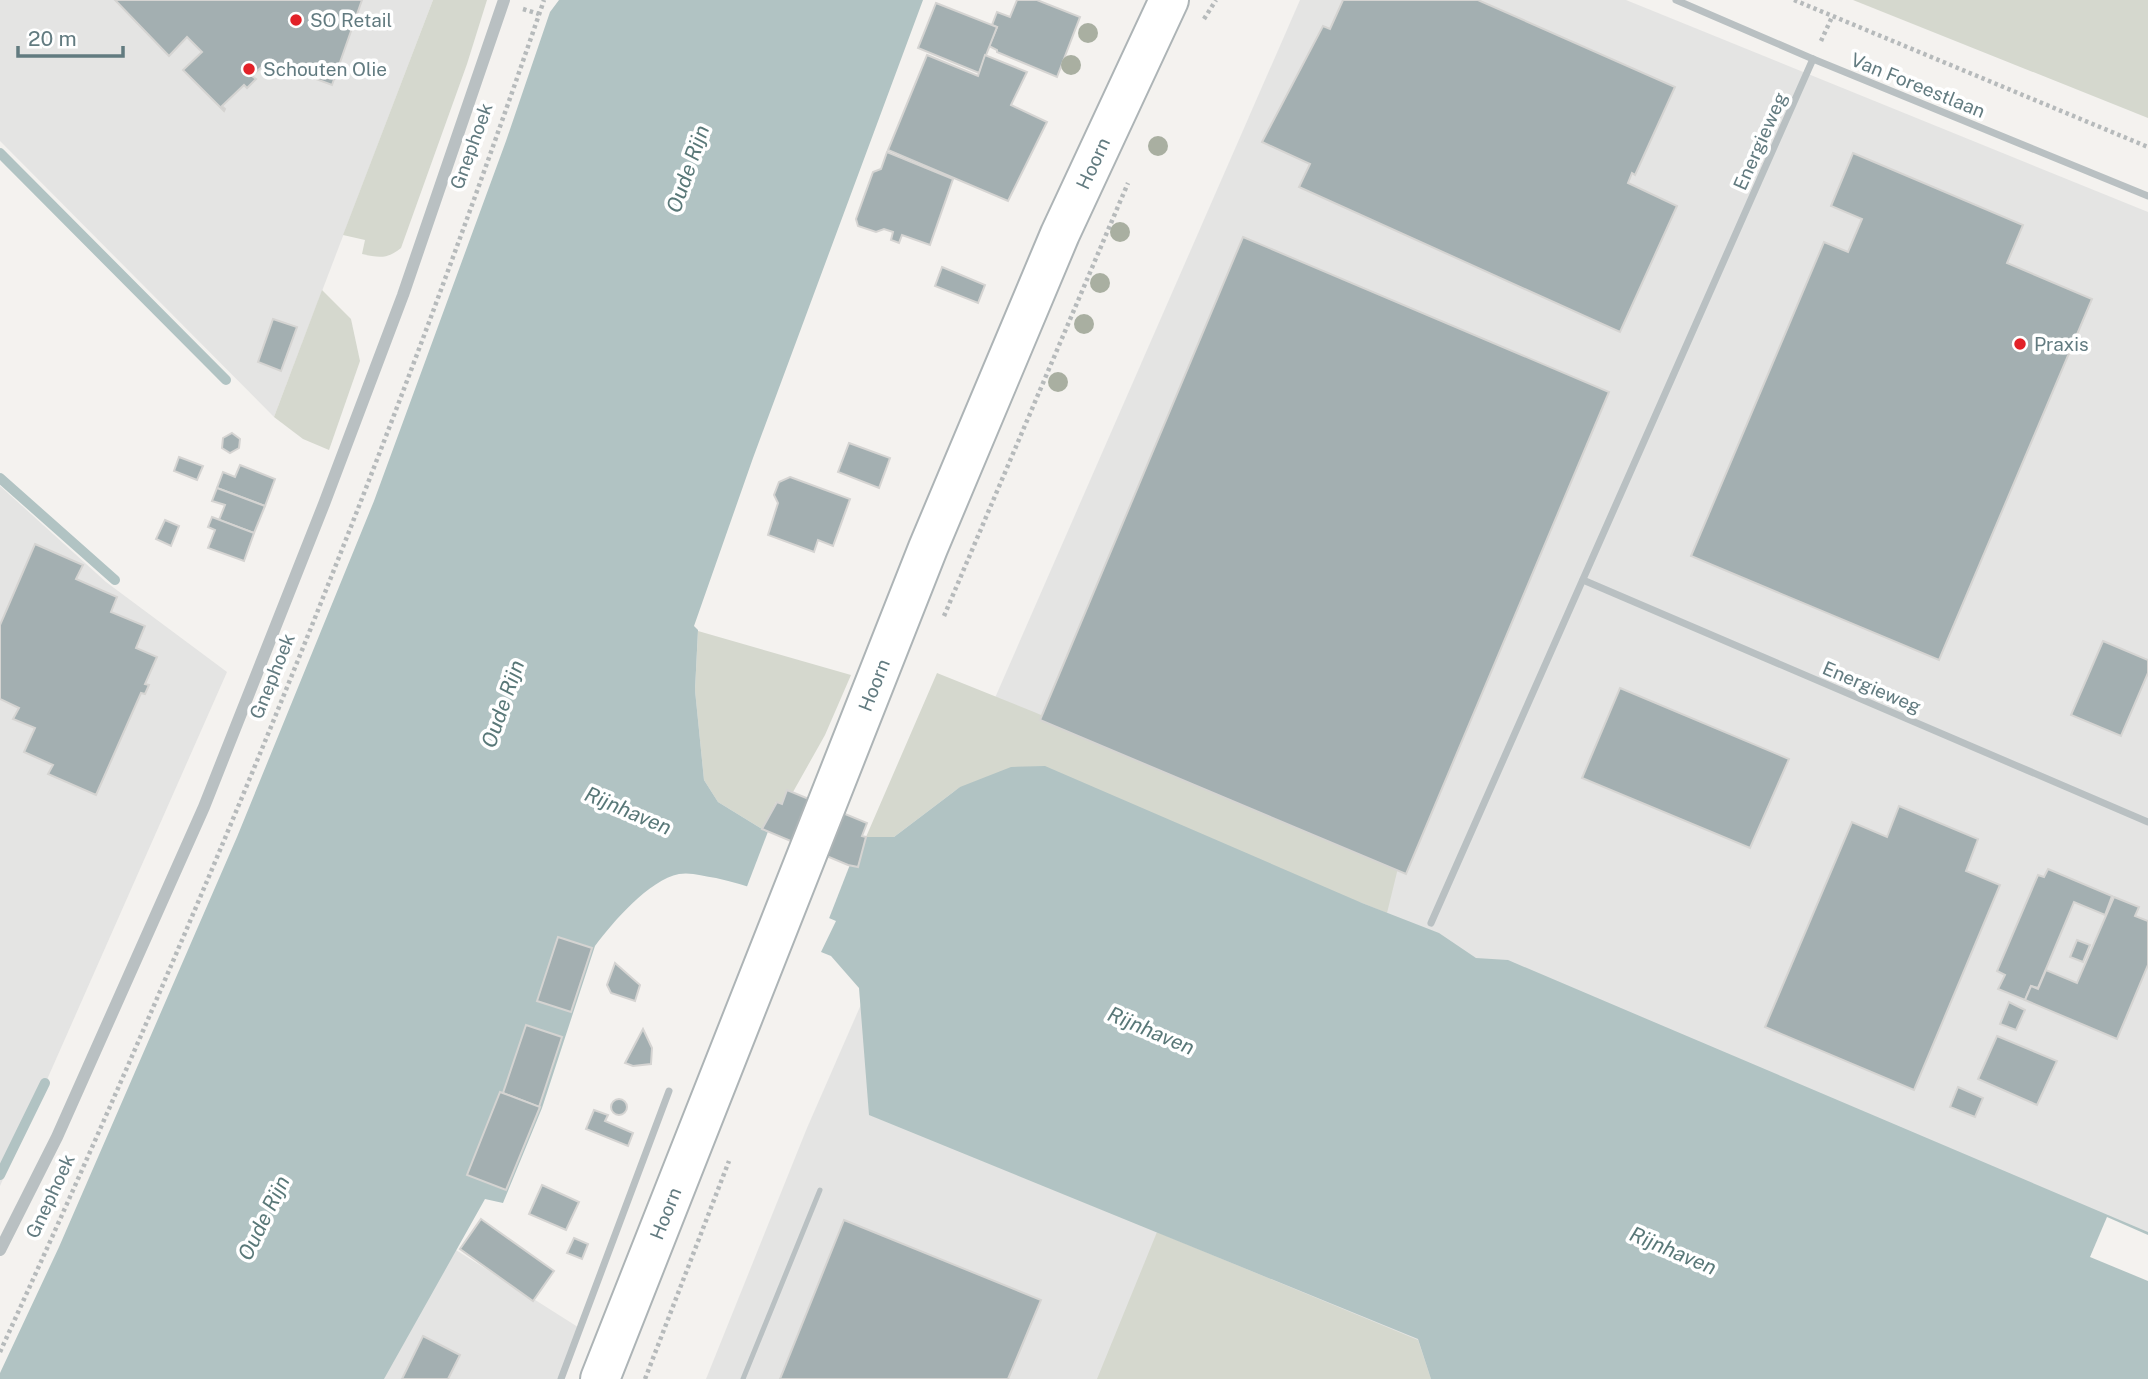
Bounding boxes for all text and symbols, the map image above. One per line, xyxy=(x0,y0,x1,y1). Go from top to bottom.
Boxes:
place label: SO Retail xyxy=(310,9,392,31)
marker: SO Retail xyxy=(288,12,304,28)
scale bar xyxy=(18,14,122,58)
text: 20 m xyxy=(28,26,77,51)
street label: Van Foreestlaan xyxy=(1848,48,1988,122)
place label: Schouten Olie xyxy=(263,58,387,80)
marker: Schouten Olie xyxy=(241,61,257,77)
street label: Energieweg xyxy=(1729,89,1791,193)
street label: Gnephoek xyxy=(445,100,497,192)
water label: Oude Rijn xyxy=(661,122,714,216)
street label: Hoorn xyxy=(1071,134,1114,193)
place label: Praxis xyxy=(2034,333,2089,355)
marker: Praxis xyxy=(2012,336,2028,352)
street label: Gnephoek xyxy=(245,630,299,722)
street label: Hoorn xyxy=(854,656,894,714)
street label: Energieweg xyxy=(1820,656,1925,718)
water label: Oude Rijn xyxy=(476,657,529,751)
water label: Rijnhaven xyxy=(581,781,675,840)
water label: Rijnhaven xyxy=(1104,1001,1198,1060)
street label: Gnephoek xyxy=(21,1150,79,1241)
water label: Oude Rijn xyxy=(232,1171,295,1264)
street label: Hoorn xyxy=(645,1184,686,1243)
water label: Rijnhaven xyxy=(1626,1221,1720,1280)

